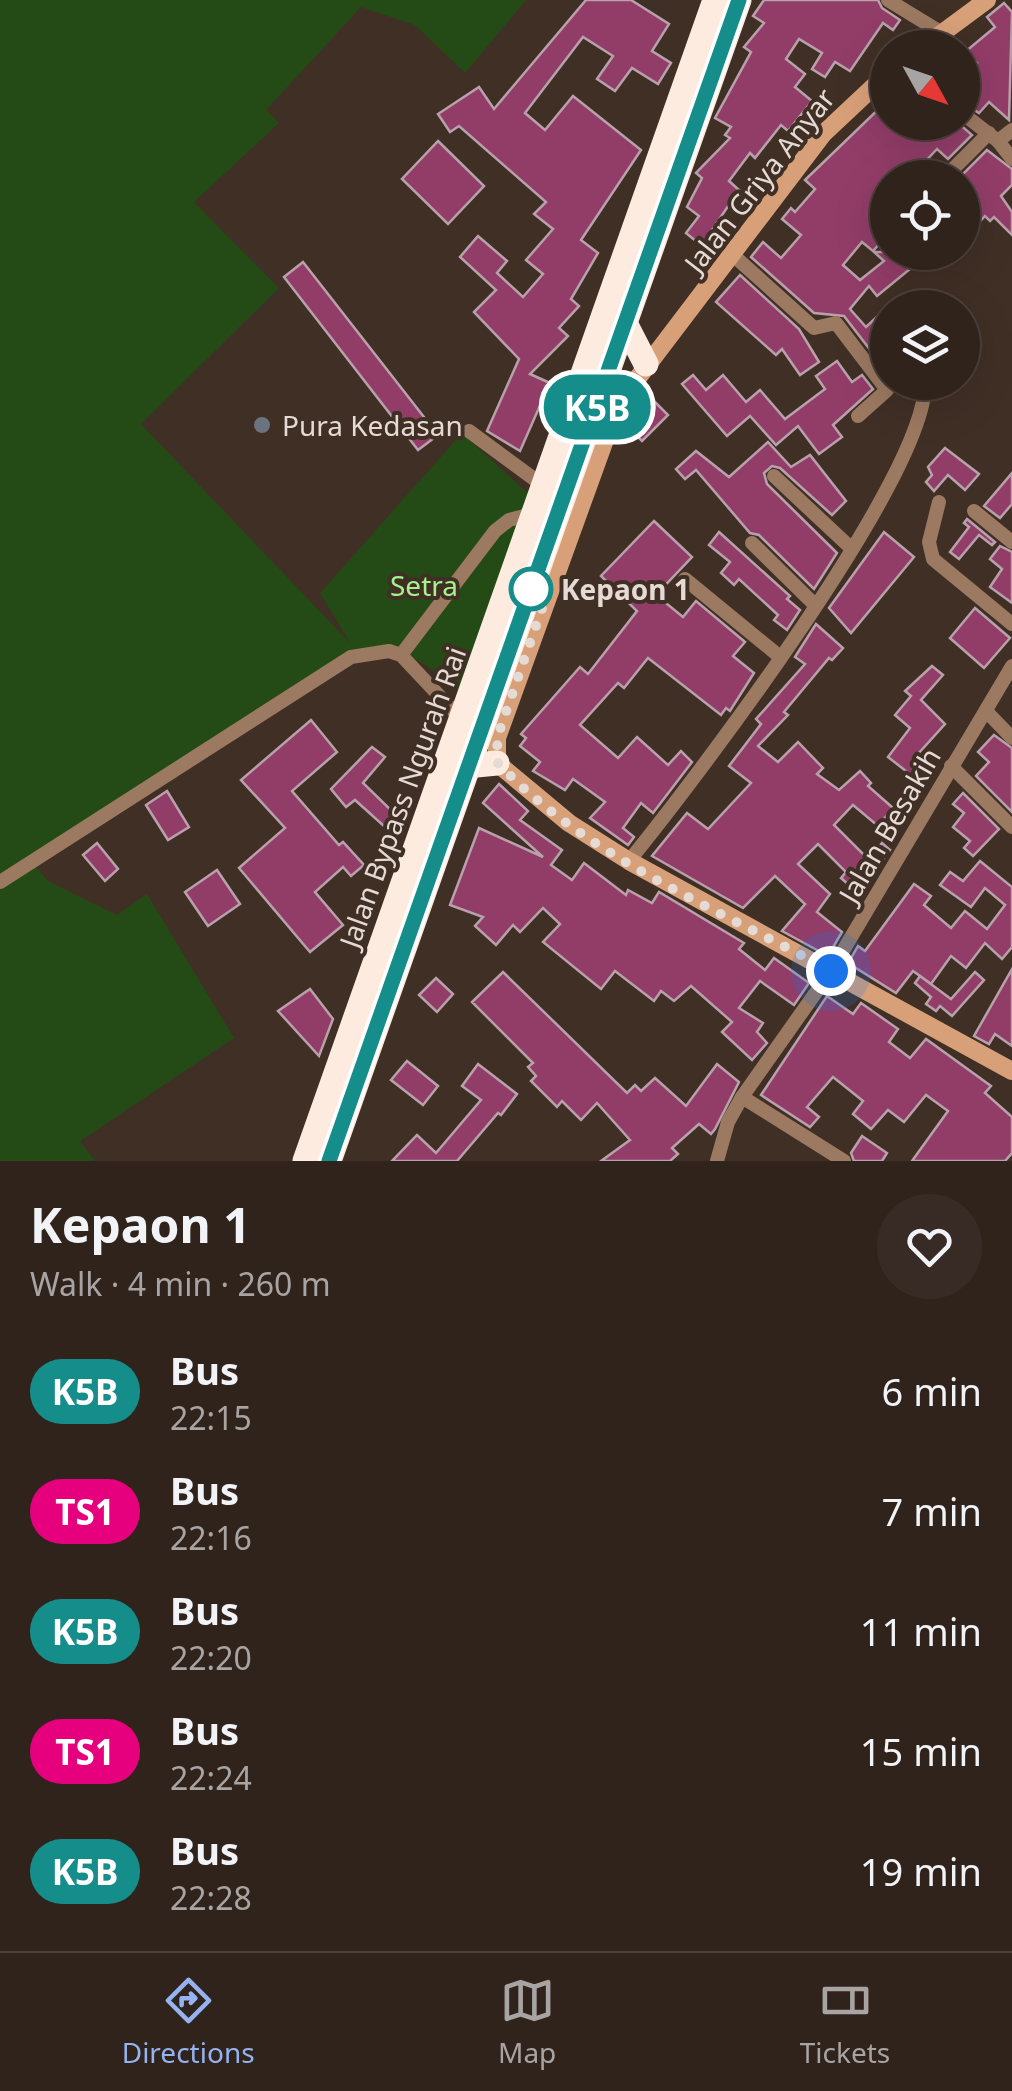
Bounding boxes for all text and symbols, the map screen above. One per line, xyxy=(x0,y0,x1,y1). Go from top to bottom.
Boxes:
north arrow xyxy=(870,30,980,140)
map controls xyxy=(870,30,980,400)
street label: Jalan Griya Anyar xyxy=(673,80,843,282)
button: locate xyxy=(870,160,980,270)
button: layers xyxy=(870,290,980,400)
line badge: K5B xyxy=(540,374,654,440)
text: K5B xyxy=(564,384,630,431)
place label: Pura Kedasan xyxy=(282,406,463,444)
marker: Pura Kedasan xyxy=(251,414,273,436)
park label: Setra xyxy=(390,566,458,604)
marker: Kepaon 1 xyxy=(510,568,552,610)
place label: Kepaon 1 xyxy=(561,570,690,608)
street label: Jalan Bypass Ngurah Rai xyxy=(329,641,474,956)
street label: Jalan Besakih xyxy=(828,740,949,912)
your location xyxy=(806,946,856,996)
text: Kepaon 1 xyxy=(30,1192,251,1257)
button: heart xyxy=(877,1194,982,1299)
text: Walk · 4 min · 260 m xyxy=(30,1262,331,1305)
text: Bus xyxy=(170,1344,239,1396)
text: 6 min xyxy=(882,1365,982,1417)
text: K5B xyxy=(52,1368,118,1415)
text: 22:15 xyxy=(170,1396,252,1439)
text: Bus xyxy=(170,1464,239,1516)
text: 7 min xyxy=(882,1485,982,1537)
text: TS1 xyxy=(55,1488,115,1535)
text: 22:16 xyxy=(170,1516,252,1559)
text: Bus xyxy=(170,1584,239,1636)
text: 11 min xyxy=(860,1605,982,1657)
text: K5B xyxy=(52,1608,118,1655)
text: 22:20 xyxy=(170,1636,252,1679)
text: Bus xyxy=(170,1704,239,1756)
text: 15 min xyxy=(860,1725,982,1777)
text: TS1 xyxy=(55,1728,115,1775)
text: 22:24 xyxy=(170,1756,252,1799)
text: Bus xyxy=(170,1824,239,1876)
text: 19 min xyxy=(860,1845,982,1897)
text: K5B xyxy=(52,1848,118,1895)
text: 22:28 xyxy=(170,1876,252,1919)
tab: Directions xyxy=(122,1973,255,2071)
tab: Map xyxy=(498,1973,556,2071)
tab: Tickets xyxy=(800,1973,890,2071)

